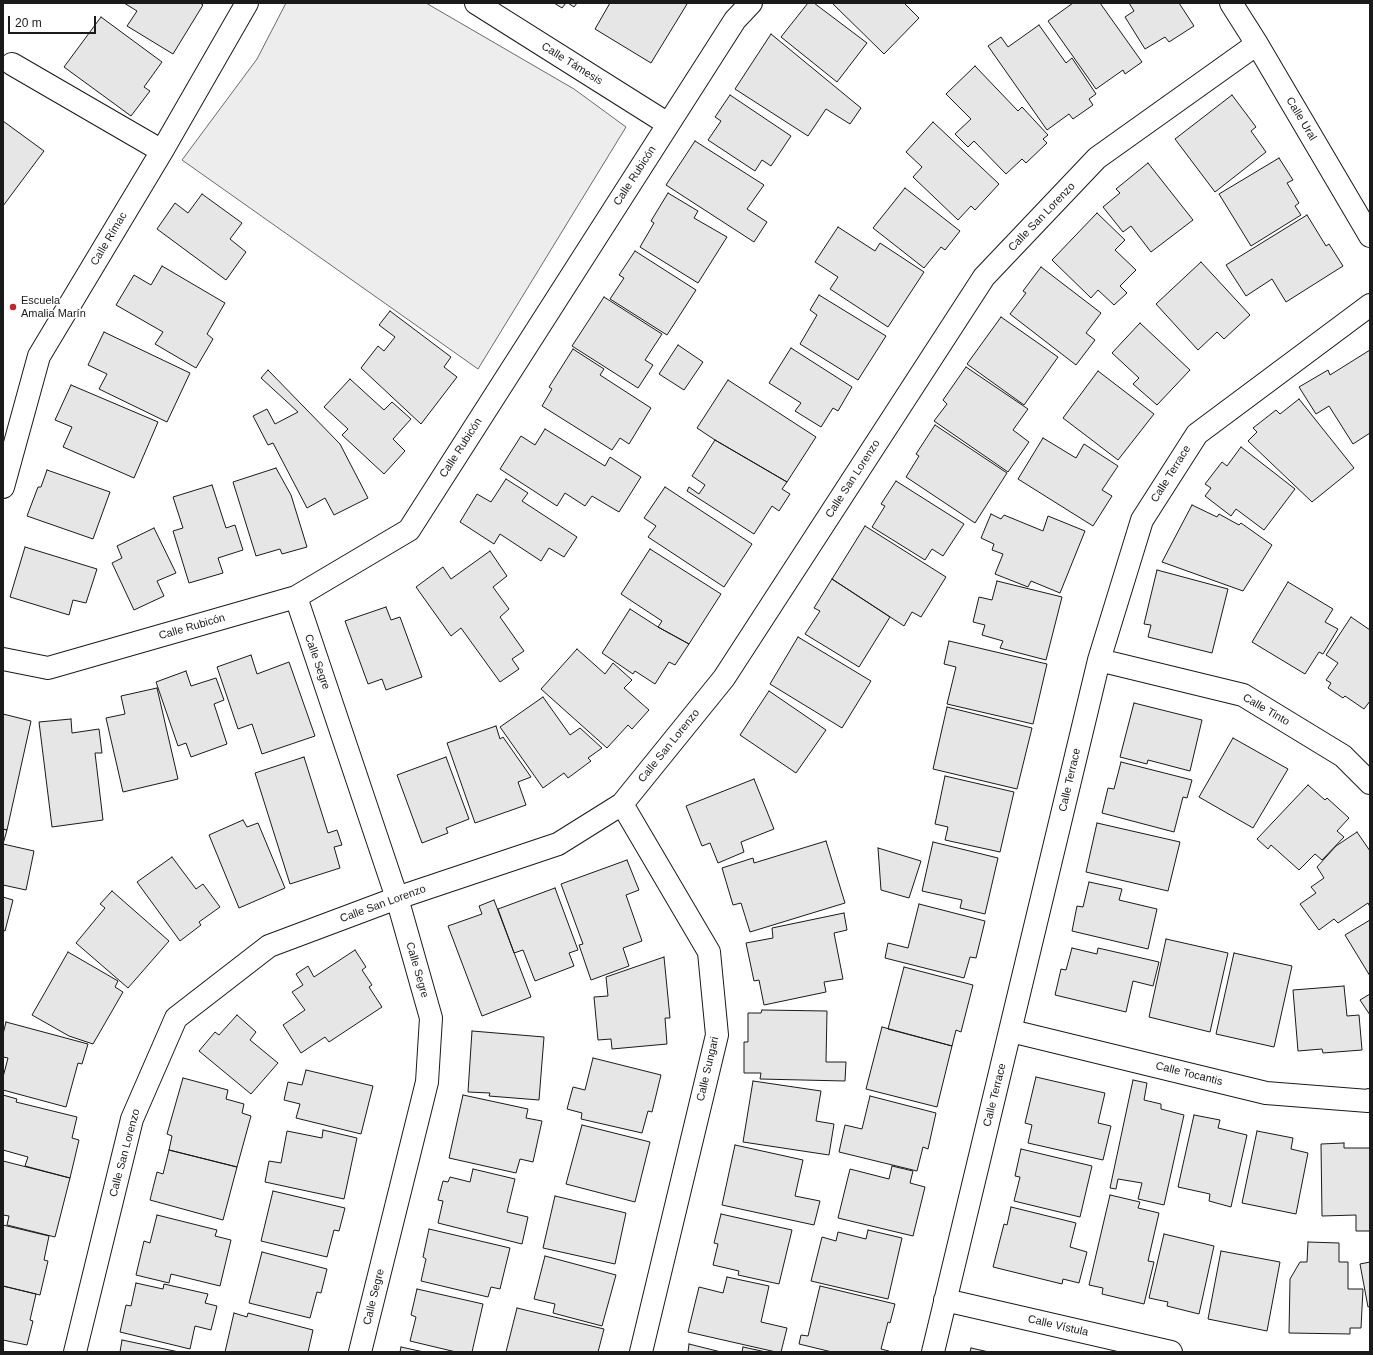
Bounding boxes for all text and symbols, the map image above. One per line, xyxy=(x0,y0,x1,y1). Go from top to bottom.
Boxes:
scale bar xyxy=(10,8,98,34)
text: 20 m xyxy=(15,16,42,30)
street label: Calle Támesis xyxy=(539,40,605,88)
street label: Calle Ural xyxy=(1283,95,1319,143)
street label: Calle Rubicón xyxy=(611,144,659,208)
street label: Calle San Lorenzo xyxy=(1006,180,1078,254)
street label: Calle Rímac xyxy=(88,210,130,268)
place label: Escuela Amalia Marín xyxy=(21,294,86,320)
marker: Escuela Amalia Marín xyxy=(8,302,18,312)
street label: Calle Rubicón xyxy=(437,416,485,480)
street label: Calle San Lorenzo xyxy=(823,437,883,521)
street label: Calle Terrace xyxy=(1148,443,1194,505)
street label: Calle Rubicón xyxy=(157,611,227,643)
street label: Calle Segre xyxy=(301,633,333,691)
street label: Calle Tinto xyxy=(1240,691,1292,729)
street label: Calle San Lorenzo xyxy=(635,707,703,785)
street label: Calle Terrace xyxy=(1056,747,1084,813)
street label: Calle San Lorenzo xyxy=(338,882,428,926)
street label: Calle Segre xyxy=(403,941,431,999)
street label: Calle Sungari xyxy=(694,1035,722,1103)
street label: Calle Tocantis xyxy=(1154,1059,1224,1089)
street label: Calle Terrace xyxy=(981,1062,1009,1128)
street label: Calle San Lorenzo xyxy=(107,1108,143,1198)
street label: Calle Segre xyxy=(361,1268,387,1326)
street label: Calle Vístula xyxy=(1026,1313,1090,1339)

